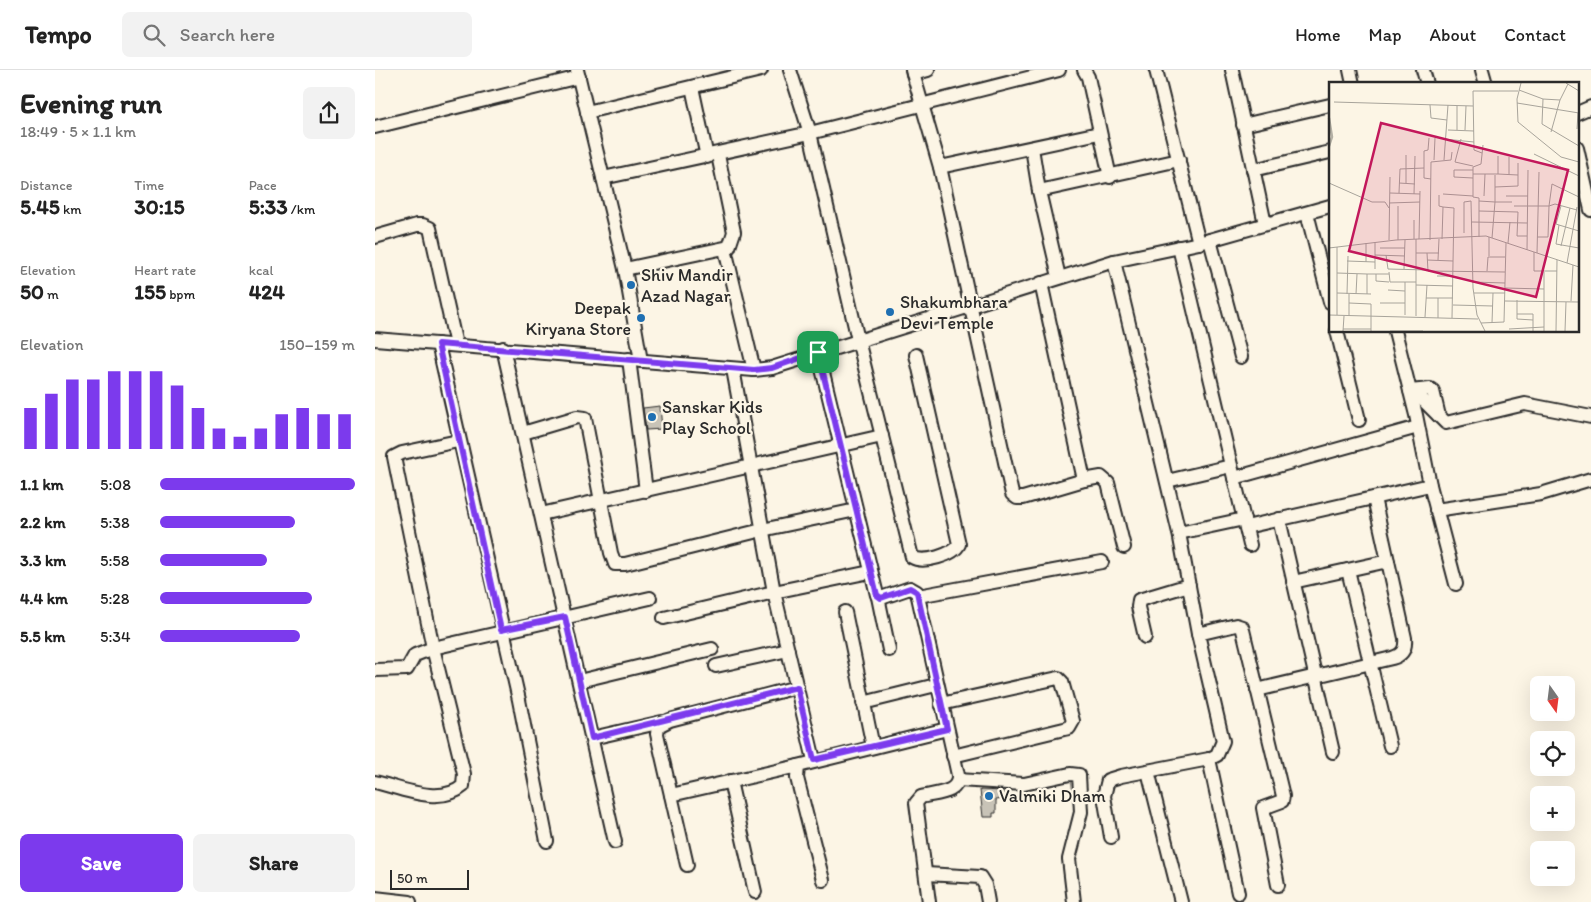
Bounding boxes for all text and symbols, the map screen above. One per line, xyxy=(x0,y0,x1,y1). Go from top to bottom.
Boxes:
search box xyxy=(122,12,472,57)
text: Tempo xyxy=(25,20,92,49)
icon: search xyxy=(140,21,168,49)
text: Search here xyxy=(180,23,275,46)
text: Home xyxy=(1295,24,1341,46)
text: Map xyxy=(1369,24,1402,46)
text: About xyxy=(1430,24,1476,46)
text: Contact xyxy=(1504,24,1566,46)
inset map xyxy=(1329,82,1579,332)
text: Evening run xyxy=(20,86,162,120)
button: share xyxy=(303,87,355,139)
text: 18:49 · 5 × 1.1 km xyxy=(20,122,136,141)
text: Distance xyxy=(20,177,72,194)
text: Time xyxy=(134,177,164,194)
text: Pace xyxy=(249,177,277,194)
text: 5.45 xyxy=(20,194,60,219)
text: 30:15 xyxy=(134,194,185,219)
text: 5:33 xyxy=(249,194,288,219)
text: km xyxy=(60,201,82,218)
text: /km xyxy=(288,201,315,218)
text: Elevation xyxy=(20,262,76,279)
text: Heart rate xyxy=(134,262,196,279)
text: kcal xyxy=(249,262,274,279)
place label: Shiv Mandir Azad Nagar xyxy=(641,264,733,307)
text: 50 xyxy=(20,279,44,304)
text: 155 xyxy=(134,279,166,304)
text: 424 xyxy=(249,279,285,304)
marker: Shiv Mandir Azad Nagar xyxy=(625,279,637,291)
text: m xyxy=(44,286,59,303)
text: bpm xyxy=(166,286,195,303)
place label: Shakumbhara Devi Temple xyxy=(900,291,1008,334)
place label: Deepak Kiryana Store xyxy=(525,297,631,340)
marker: Shakumbhara Devi Temple xyxy=(884,306,896,318)
marker: Deepak Kiryana Store xyxy=(635,312,647,324)
pin xyxy=(797,331,839,373)
text: Elevation xyxy=(20,335,84,354)
text: 150–159 m xyxy=(279,335,355,354)
icon: arrive xyxy=(804,338,832,366)
place label: Sanskar Kids Play School xyxy=(662,396,763,439)
marker: Sanskar Kids Play School xyxy=(646,411,658,423)
text: 1.1 km xyxy=(20,475,64,494)
text: 5:08 xyxy=(100,475,131,494)
text: 2.2 km xyxy=(20,513,66,532)
text: 5:38 xyxy=(100,513,130,532)
text: 3.3 km xyxy=(20,551,66,570)
text: 5:58 xyxy=(100,551,130,570)
text: 4.4 km xyxy=(20,589,68,608)
text: 5:28 xyxy=(100,589,130,608)
text: 5.5 km xyxy=(20,627,66,646)
text: 5:34 xyxy=(100,627,131,646)
north arrow xyxy=(1530,676,1575,721)
map controls xyxy=(1530,676,1575,886)
button: locate xyxy=(1530,731,1575,776)
place label: Valmiki Dham xyxy=(999,785,1106,807)
button: + xyxy=(1530,786,1575,831)
marker: Valmiki Dham xyxy=(983,790,995,802)
button: Save xyxy=(20,834,183,892)
button: Share xyxy=(193,834,355,892)
button: − xyxy=(1530,841,1575,886)
scale bar xyxy=(390,867,469,890)
text: 50 m xyxy=(397,870,428,887)

